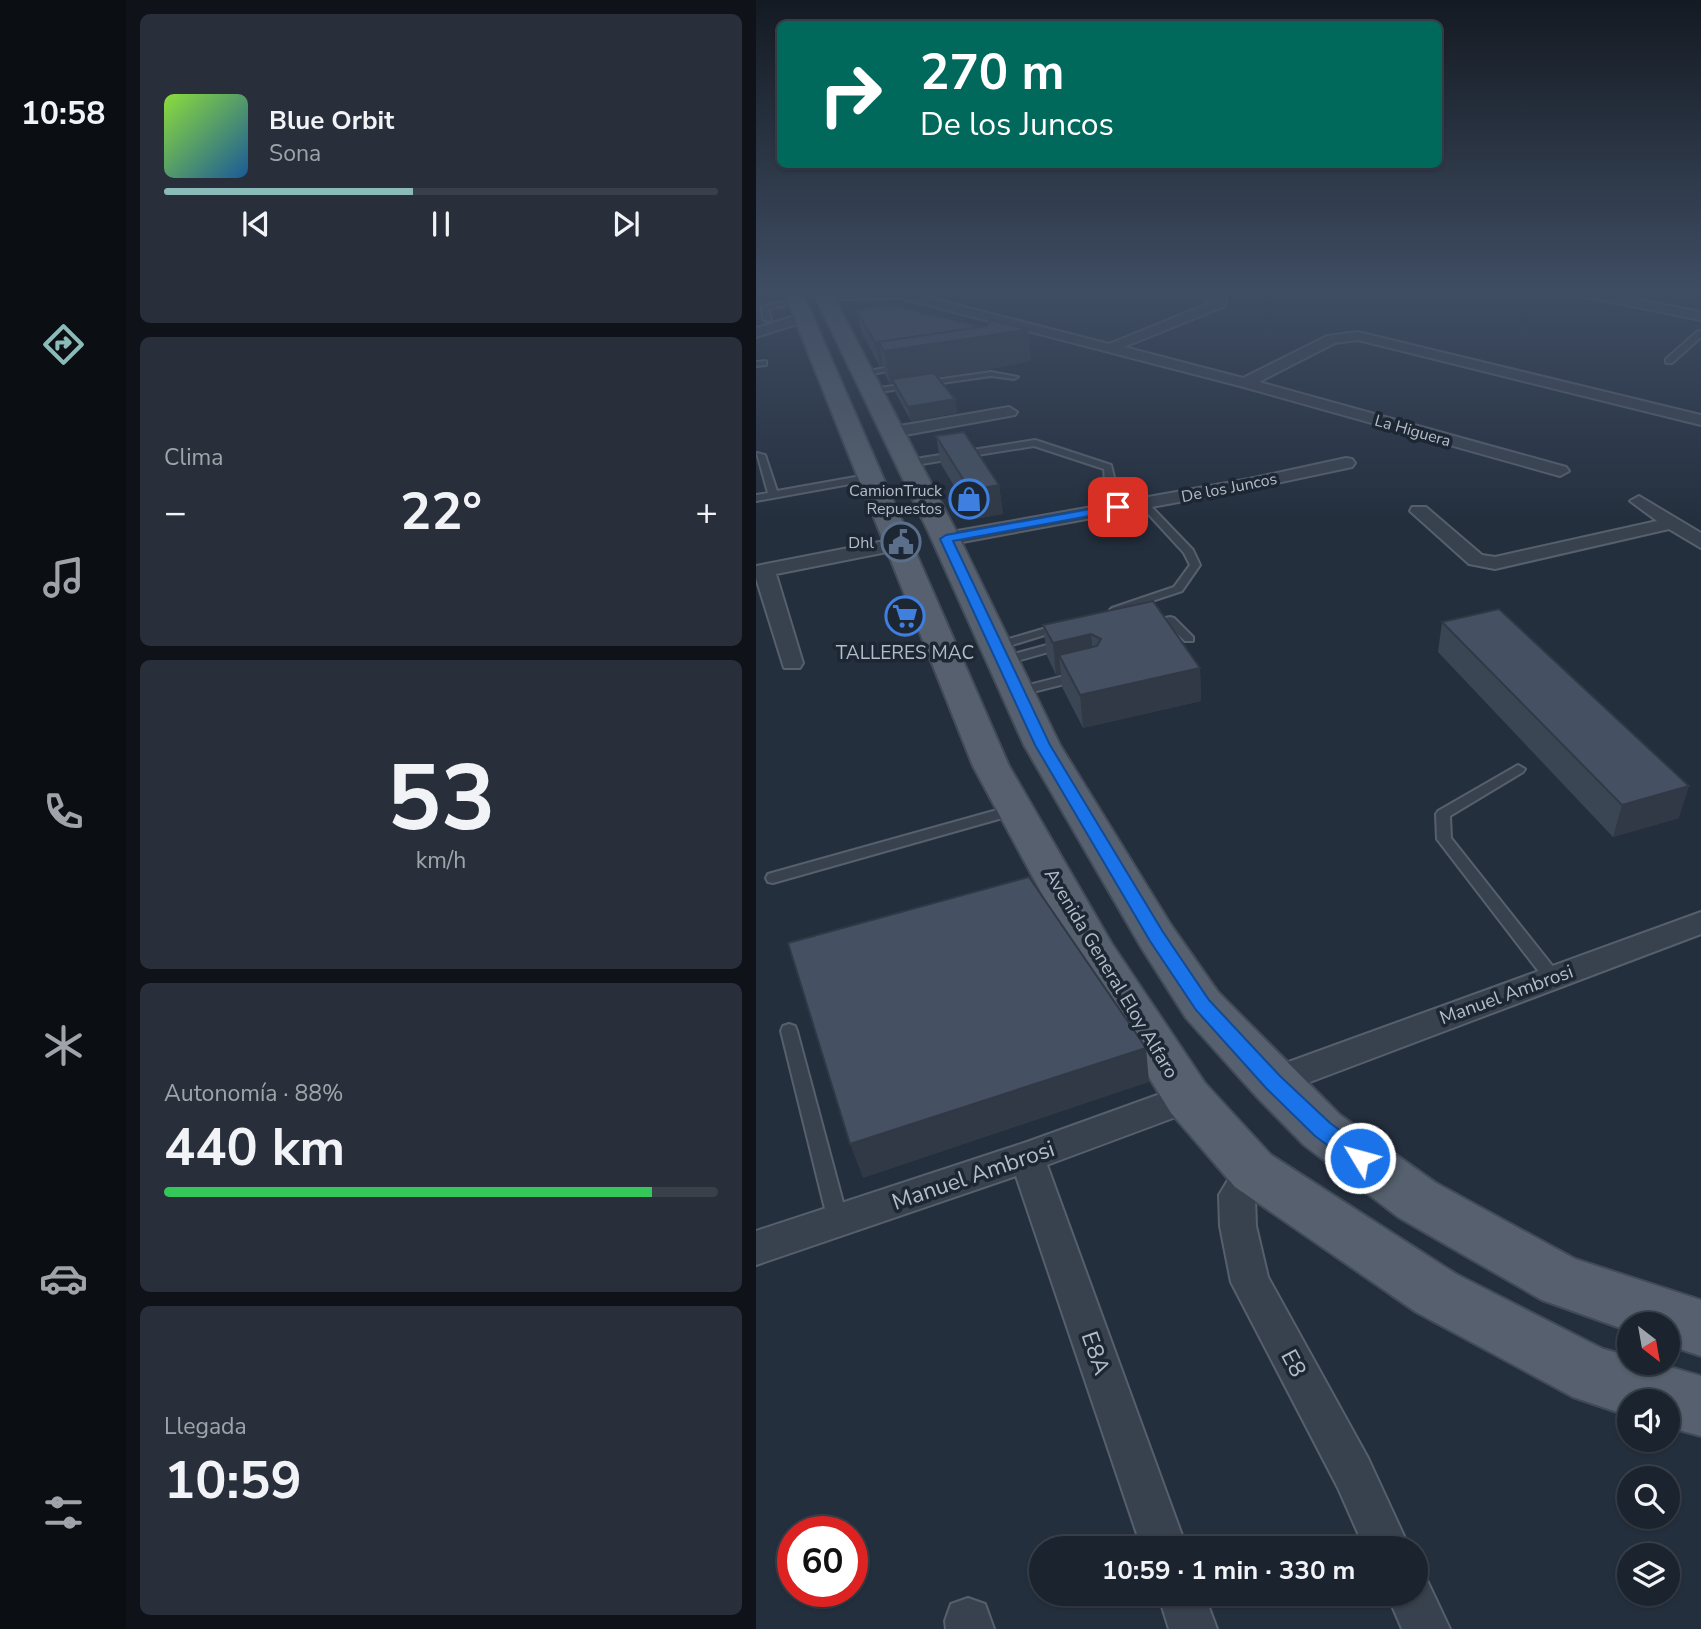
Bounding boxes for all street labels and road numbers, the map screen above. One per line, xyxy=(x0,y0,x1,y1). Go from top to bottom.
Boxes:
street label: La Higuera xyxy=(1372,410,1453,452)
street label: De los Juncos xyxy=(1180,468,1279,508)
street label: Avenida General Eloy Alfaro xyxy=(1038,864,1184,1083)
street label: Manuel Ambrosi xyxy=(1436,959,1577,1031)
street label: Manuel Ambrosi xyxy=(888,1133,1059,1218)
street label: E8A xyxy=(1074,1327,1117,1379)
street label: E8 xyxy=(1273,1344,1314,1383)

